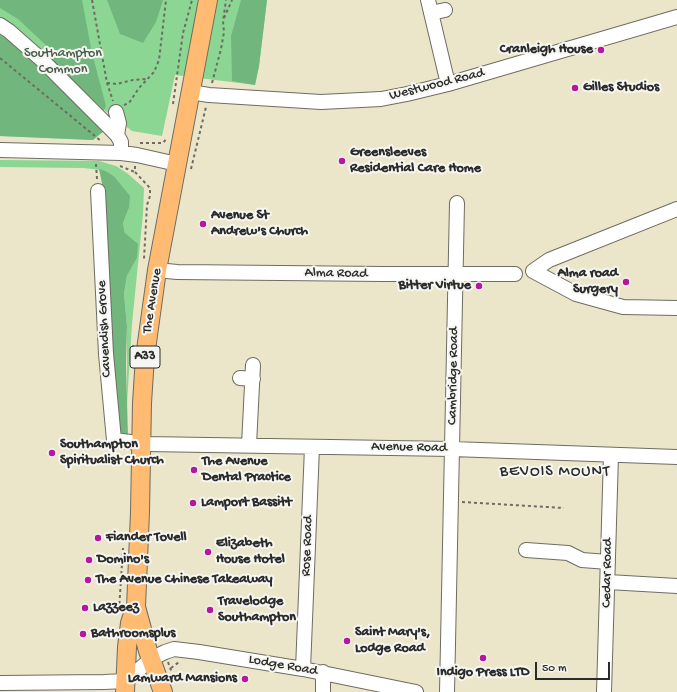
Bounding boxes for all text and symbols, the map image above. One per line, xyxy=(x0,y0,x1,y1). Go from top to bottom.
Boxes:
place label: Cranleigh House xyxy=(500,42,593,58)
marker: Cranleigh House xyxy=(596,45,606,55)
park label: Southampton Common xyxy=(24,46,102,78)
street label: Westwood Road xyxy=(388,65,486,105)
place label: Gilles Studios xyxy=(583,80,659,96)
marker: Gilles Studios xyxy=(570,83,580,93)
place label: Greensleeves Residential Care Home xyxy=(350,145,481,178)
marker: Greensleeves Residential Care Home xyxy=(337,156,347,166)
place label: Avenue St Andrew's Church xyxy=(211,208,308,240)
marker: Avenue St Andrew's Church xyxy=(198,219,208,229)
street label: Alma Road xyxy=(304,265,368,283)
place label: Alma road Surgery xyxy=(557,266,618,298)
street label: The Avenue xyxy=(140,267,166,335)
marker: Alma road Surgery xyxy=(621,277,631,287)
place label: Bitter Virtue xyxy=(399,278,471,294)
street label: Cavendish Grove xyxy=(94,280,116,378)
marker: Bitter Virtue xyxy=(474,281,484,291)
street label: Cambridge Road xyxy=(445,327,463,425)
road number: A33 xyxy=(130,346,160,368)
place label: Southampton Spiritualist Church xyxy=(60,437,164,470)
street label: Avenue Road xyxy=(371,439,447,457)
marker: Southampton Spiritualist Church xyxy=(47,448,57,458)
place label: The Avenue Dental Practice xyxy=(202,454,291,486)
district label: BEVOIS MOUNT xyxy=(500,463,610,483)
marker: The Avenue Dental Practice xyxy=(189,465,199,475)
place label: Lamport Bassitt xyxy=(201,495,292,511)
marker: Lamport Bassitt xyxy=(188,498,198,508)
street label: Rose Road xyxy=(299,515,317,577)
place label: Fiander Tovell xyxy=(106,530,187,546)
marker: Fiander Tovell xyxy=(93,533,103,543)
place label: Elizabeth House Hotel xyxy=(216,536,285,568)
street label: Cedar Road xyxy=(599,538,617,608)
marker: Elizabeth House Hotel xyxy=(203,547,213,557)
place label: Domino's xyxy=(97,552,149,568)
marker: Domino's xyxy=(84,555,94,565)
place label: The Avenue Chinese Takeaway xyxy=(96,572,272,588)
marker: The Avenue Chinese Takeaway xyxy=(83,575,93,585)
place label: Travelodge Southampton xyxy=(218,594,296,626)
place label: Lazzeez xyxy=(93,600,139,616)
marker: Lazzeez xyxy=(80,603,90,613)
marker: Travelodge Southampton xyxy=(205,605,215,615)
place label: Saint Mary's, Lodge Road xyxy=(355,625,430,658)
place label: Bathroomsplus xyxy=(91,626,175,642)
marker: Bathroomsplus xyxy=(78,629,88,639)
marker: Saint Mary's, Lodge Road xyxy=(342,636,352,646)
street label: Lodge Road xyxy=(247,652,319,680)
marker: Indigo Press LTD xyxy=(478,653,488,663)
scale bar xyxy=(537,654,612,680)
text: 50 m xyxy=(542,662,567,676)
place label: Indigo Press LTD xyxy=(437,665,529,681)
place label: Lamward Mansions xyxy=(128,671,237,687)
marker: Lamward Mansions xyxy=(240,674,250,684)

